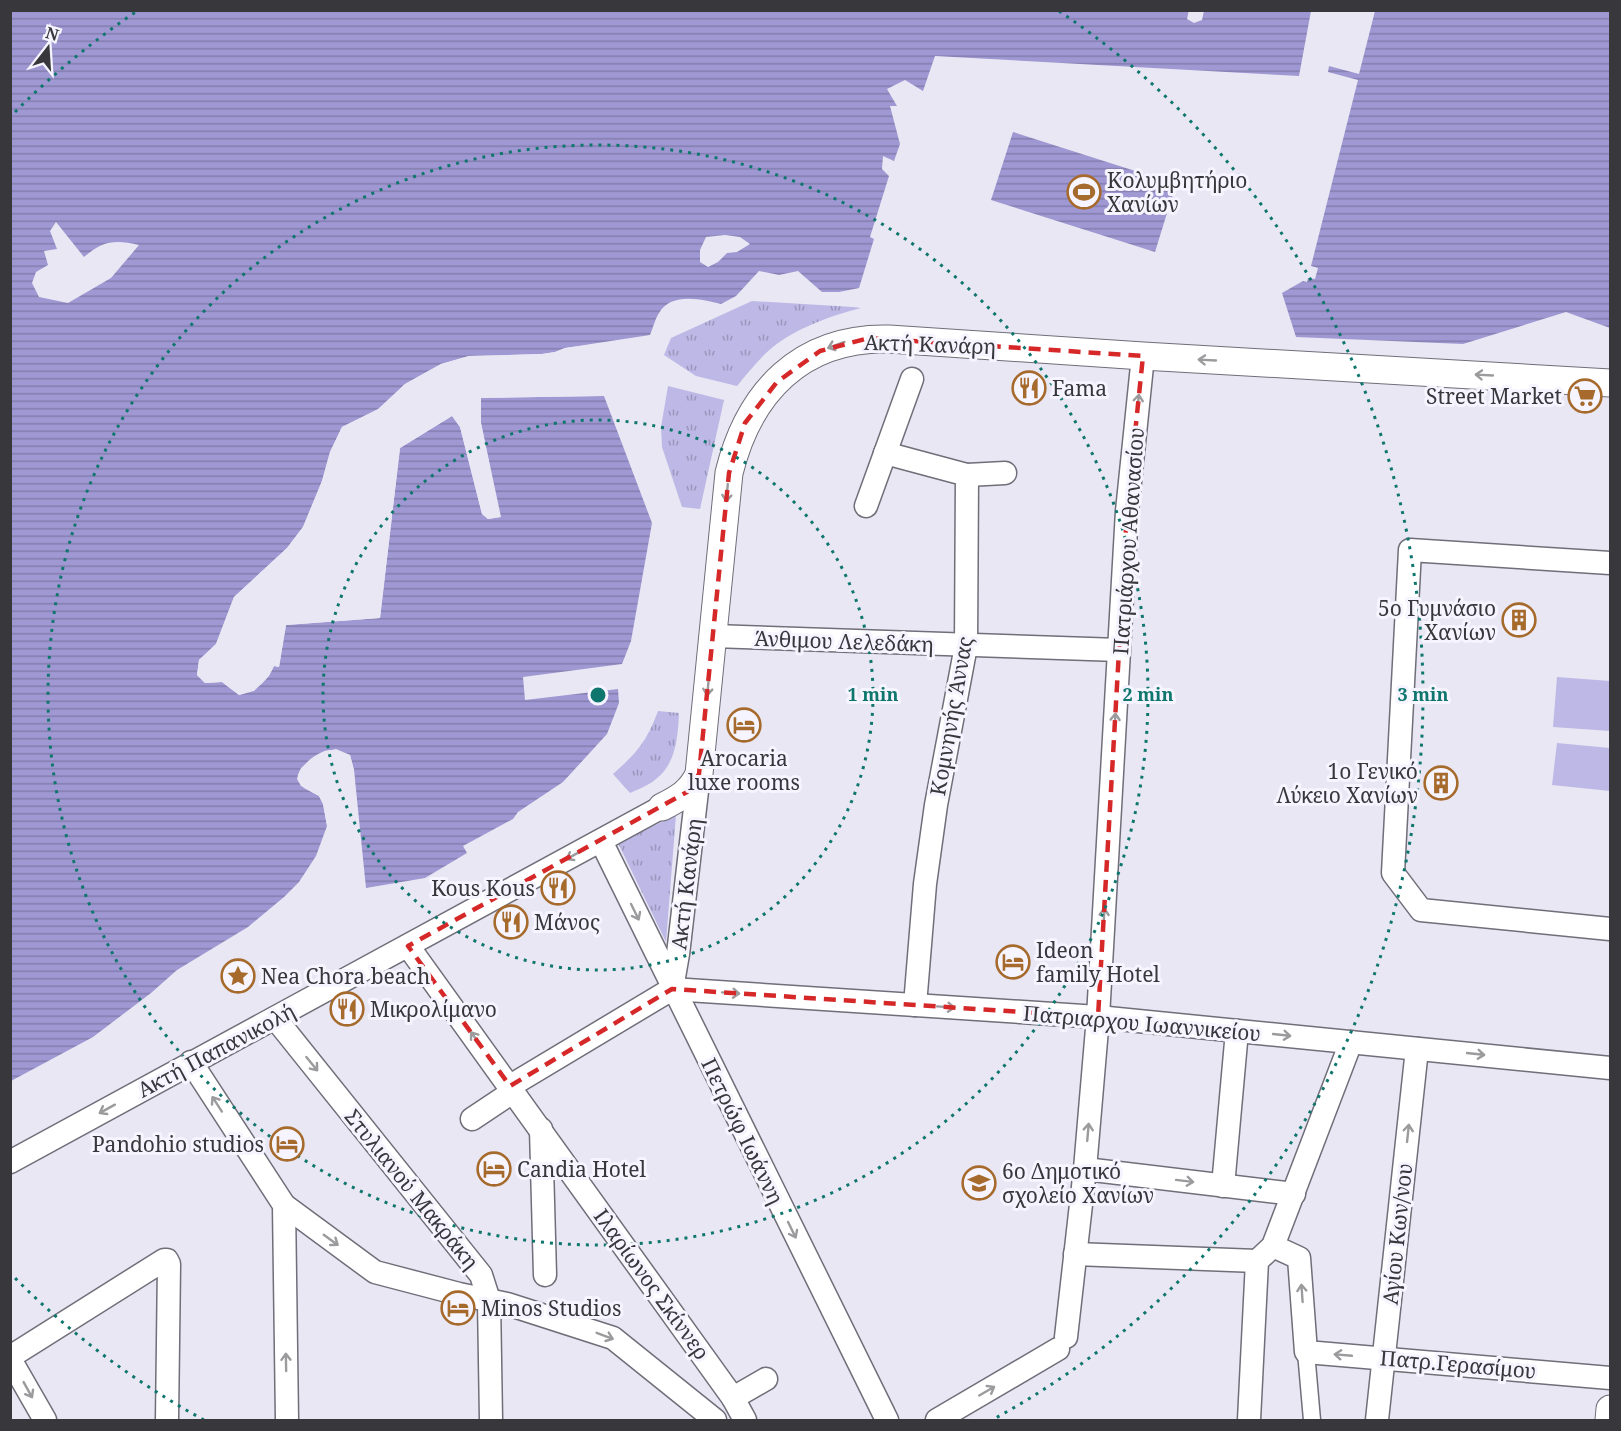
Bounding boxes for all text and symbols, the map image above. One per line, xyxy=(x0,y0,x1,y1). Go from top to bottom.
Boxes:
north arrow xyxy=(18,18,78,78)
text: N xyxy=(43,21,62,46)
place label: Κολυμβητήριο Χανίων xyxy=(1107,166,1247,218)
sports icon: Κολυμβητήριο Χανίων xyxy=(1066,174,1102,210)
street label: Ακτή Κανάρη xyxy=(864,328,996,360)
one-way arrow xyxy=(827,340,846,351)
one-way arrow xyxy=(1197,354,1217,365)
restaurant icon: Fama xyxy=(1011,370,1047,406)
one-way arrow xyxy=(1475,370,1495,381)
place label: Fama xyxy=(1052,374,1107,402)
supermarket icon: Street Market xyxy=(1567,378,1603,414)
place label: Street Market xyxy=(1426,382,1562,410)
one-way arrow xyxy=(1133,394,1144,414)
street label: Πατριάρχου Αθανασίου xyxy=(1106,426,1150,656)
one-way arrow xyxy=(721,482,732,502)
place label: 5ο Γυμνάσιο Χανίων xyxy=(1378,594,1496,646)
building icon: 5ο Γυμνάσιο Χανίων xyxy=(1501,602,1537,638)
street label: Άνθιμου Λελεδάκη xyxy=(754,624,934,658)
street label: Κομνηνής Άννας xyxy=(923,634,979,798)
one-way arrow xyxy=(702,676,713,696)
text: 1 min xyxy=(848,682,898,706)
text: 2 min xyxy=(1123,682,1173,706)
text: 3 min xyxy=(1398,682,1448,706)
centre of rings xyxy=(588,685,608,705)
hotel icon: Arocaria luxe rooms xyxy=(726,707,762,743)
one-way arrow xyxy=(1110,712,1121,732)
place label: Arocaria luxe rooms xyxy=(688,744,800,796)
place label: 1ο Γενικό Λύκειο Χανίων xyxy=(1276,757,1418,809)
building icon: 1ο Γενικό Λύκειο Χανίων xyxy=(1423,765,1459,801)
street label: Ακτή Κανάρη xyxy=(664,817,708,951)
one-way arrow xyxy=(566,850,583,862)
restaurant icon: Kous Kous xyxy=(540,870,576,906)
place label: Kous Kous xyxy=(431,874,535,902)
one-way arrow xyxy=(630,903,642,921)
restaurant icon: Μάνος xyxy=(493,904,529,940)
one-way arrow xyxy=(1098,907,1109,927)
place label: Μάνος xyxy=(534,908,600,936)
place label: Ideon family Hotel xyxy=(1036,936,1160,988)
hotel icon: Ideon family Hotel xyxy=(995,944,1031,980)
place icon: Nea Chora beach xyxy=(220,958,256,994)
place label: Nea Chora beach xyxy=(261,962,430,990)
one-way arrow xyxy=(720,988,740,999)
restaurant icon: Μικρολίμανο xyxy=(329,991,365,1027)
place label: Μικρολίμανο xyxy=(370,995,497,1023)
street label: Ακτή Παπανικολή xyxy=(132,997,300,1103)
street label: Πατριαρχου Ιωαννικείου xyxy=(1022,999,1262,1047)
one-way arrow xyxy=(936,1002,956,1013)
one-way arrow xyxy=(1271,1030,1291,1041)
one-way arrow xyxy=(470,1031,482,1047)
one-way arrow xyxy=(1466,1049,1485,1060)
street label: Πετρώφ Ιωάννη xyxy=(695,1053,791,1209)
one-way arrow xyxy=(305,1056,318,1072)
one-way arrow xyxy=(211,1096,223,1113)
one-way arrow xyxy=(99,1103,116,1115)
street label: Στυλιανού Μακράκη xyxy=(339,1103,485,1275)
one-way arrow xyxy=(1083,1123,1094,1143)
one-way arrow xyxy=(1402,1123,1413,1143)
hotel icon: Pandohio studios xyxy=(269,1126,305,1162)
place label: Pandohio studios xyxy=(92,1130,264,1158)
hotel icon: Candia Hotel xyxy=(476,1151,512,1187)
place label: Candia Hotel xyxy=(517,1155,647,1183)
place label: 6ο Δημοτικό σχολείο Χανίων xyxy=(1002,1157,1154,1209)
street label: Αγίου Κων/νου xyxy=(1376,1162,1418,1306)
school or university icon: 6ο Δημοτικό σχολείο Χανίων xyxy=(961,1165,997,1201)
one-way arrow xyxy=(1175,1176,1195,1187)
street label: Ιλαρίωνος Σκίννερ xyxy=(588,1203,716,1365)
one-way arrow xyxy=(787,1220,798,1238)
one-way arrow xyxy=(323,1234,339,1246)
one-way arrow xyxy=(1296,1284,1307,1304)
hotel icon: Minos Studios xyxy=(440,1290,476,1326)
place label: Minos Studios xyxy=(481,1294,621,1322)
one-way arrow xyxy=(595,1331,613,1342)
street label: Πατρ.Γερασίμου xyxy=(1379,1343,1537,1385)
one-way arrow xyxy=(1334,1349,1353,1360)
one-way arrow xyxy=(280,1353,292,1373)
one-way arrow xyxy=(23,1380,34,1398)
one-way arrow xyxy=(978,1385,995,1397)

